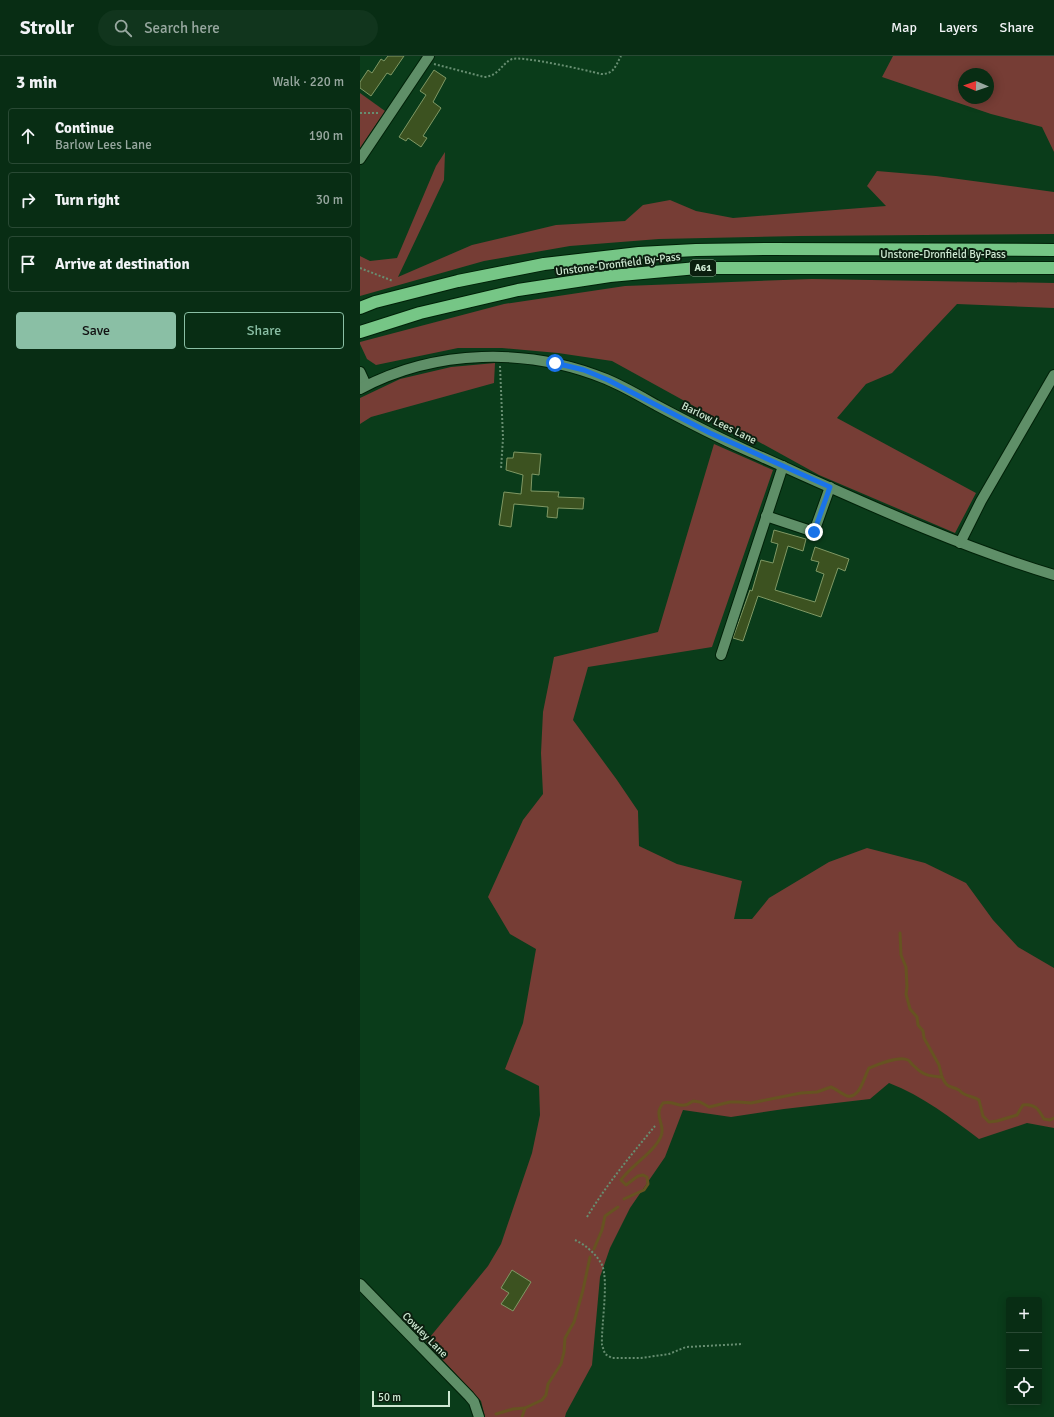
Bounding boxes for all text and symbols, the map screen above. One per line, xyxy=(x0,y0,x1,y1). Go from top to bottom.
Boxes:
search box xyxy=(98,10,378,46)
text: Strollr xyxy=(20,16,74,40)
icon: search xyxy=(112,17,134,39)
text: Search here xyxy=(144,19,220,37)
text: Map xyxy=(891,19,917,36)
text: Layers xyxy=(939,19,978,36)
text: Share xyxy=(1000,19,1034,36)
north arrow xyxy=(958,68,994,104)
text: 3 min xyxy=(16,72,57,93)
text: Walk · 220 m xyxy=(273,74,344,90)
text: Continue xyxy=(55,119,114,137)
icon: ahead xyxy=(17,125,39,147)
text: 190 m xyxy=(309,128,343,144)
text: Barlow Lees Lane xyxy=(55,137,152,153)
icon: right xyxy=(17,189,39,211)
text: Turn right xyxy=(55,191,120,209)
text: 30 m xyxy=(316,192,343,208)
street label: Unstone-Dronfield By-Pass xyxy=(880,248,1006,261)
street label: Unstone-Dronfield By-Pass xyxy=(555,250,681,278)
icon: arrive xyxy=(17,253,39,275)
text: Arrive at destination xyxy=(55,255,190,273)
road number: A61 xyxy=(690,260,716,276)
button: Save xyxy=(16,312,176,349)
button: Share xyxy=(184,312,344,349)
route start xyxy=(546,354,564,372)
street label: Barlow Lees Lane xyxy=(679,399,759,447)
route end xyxy=(805,523,823,541)
map controls xyxy=(1006,1297,1042,1405)
button: + xyxy=(1006,1297,1042,1333)
street label: Cowley Lane xyxy=(400,1310,450,1360)
button: − xyxy=(1006,1333,1042,1369)
button: locate xyxy=(1006,1369,1042,1405)
scale bar xyxy=(372,1389,450,1408)
text: 50 m xyxy=(378,1391,401,1404)

